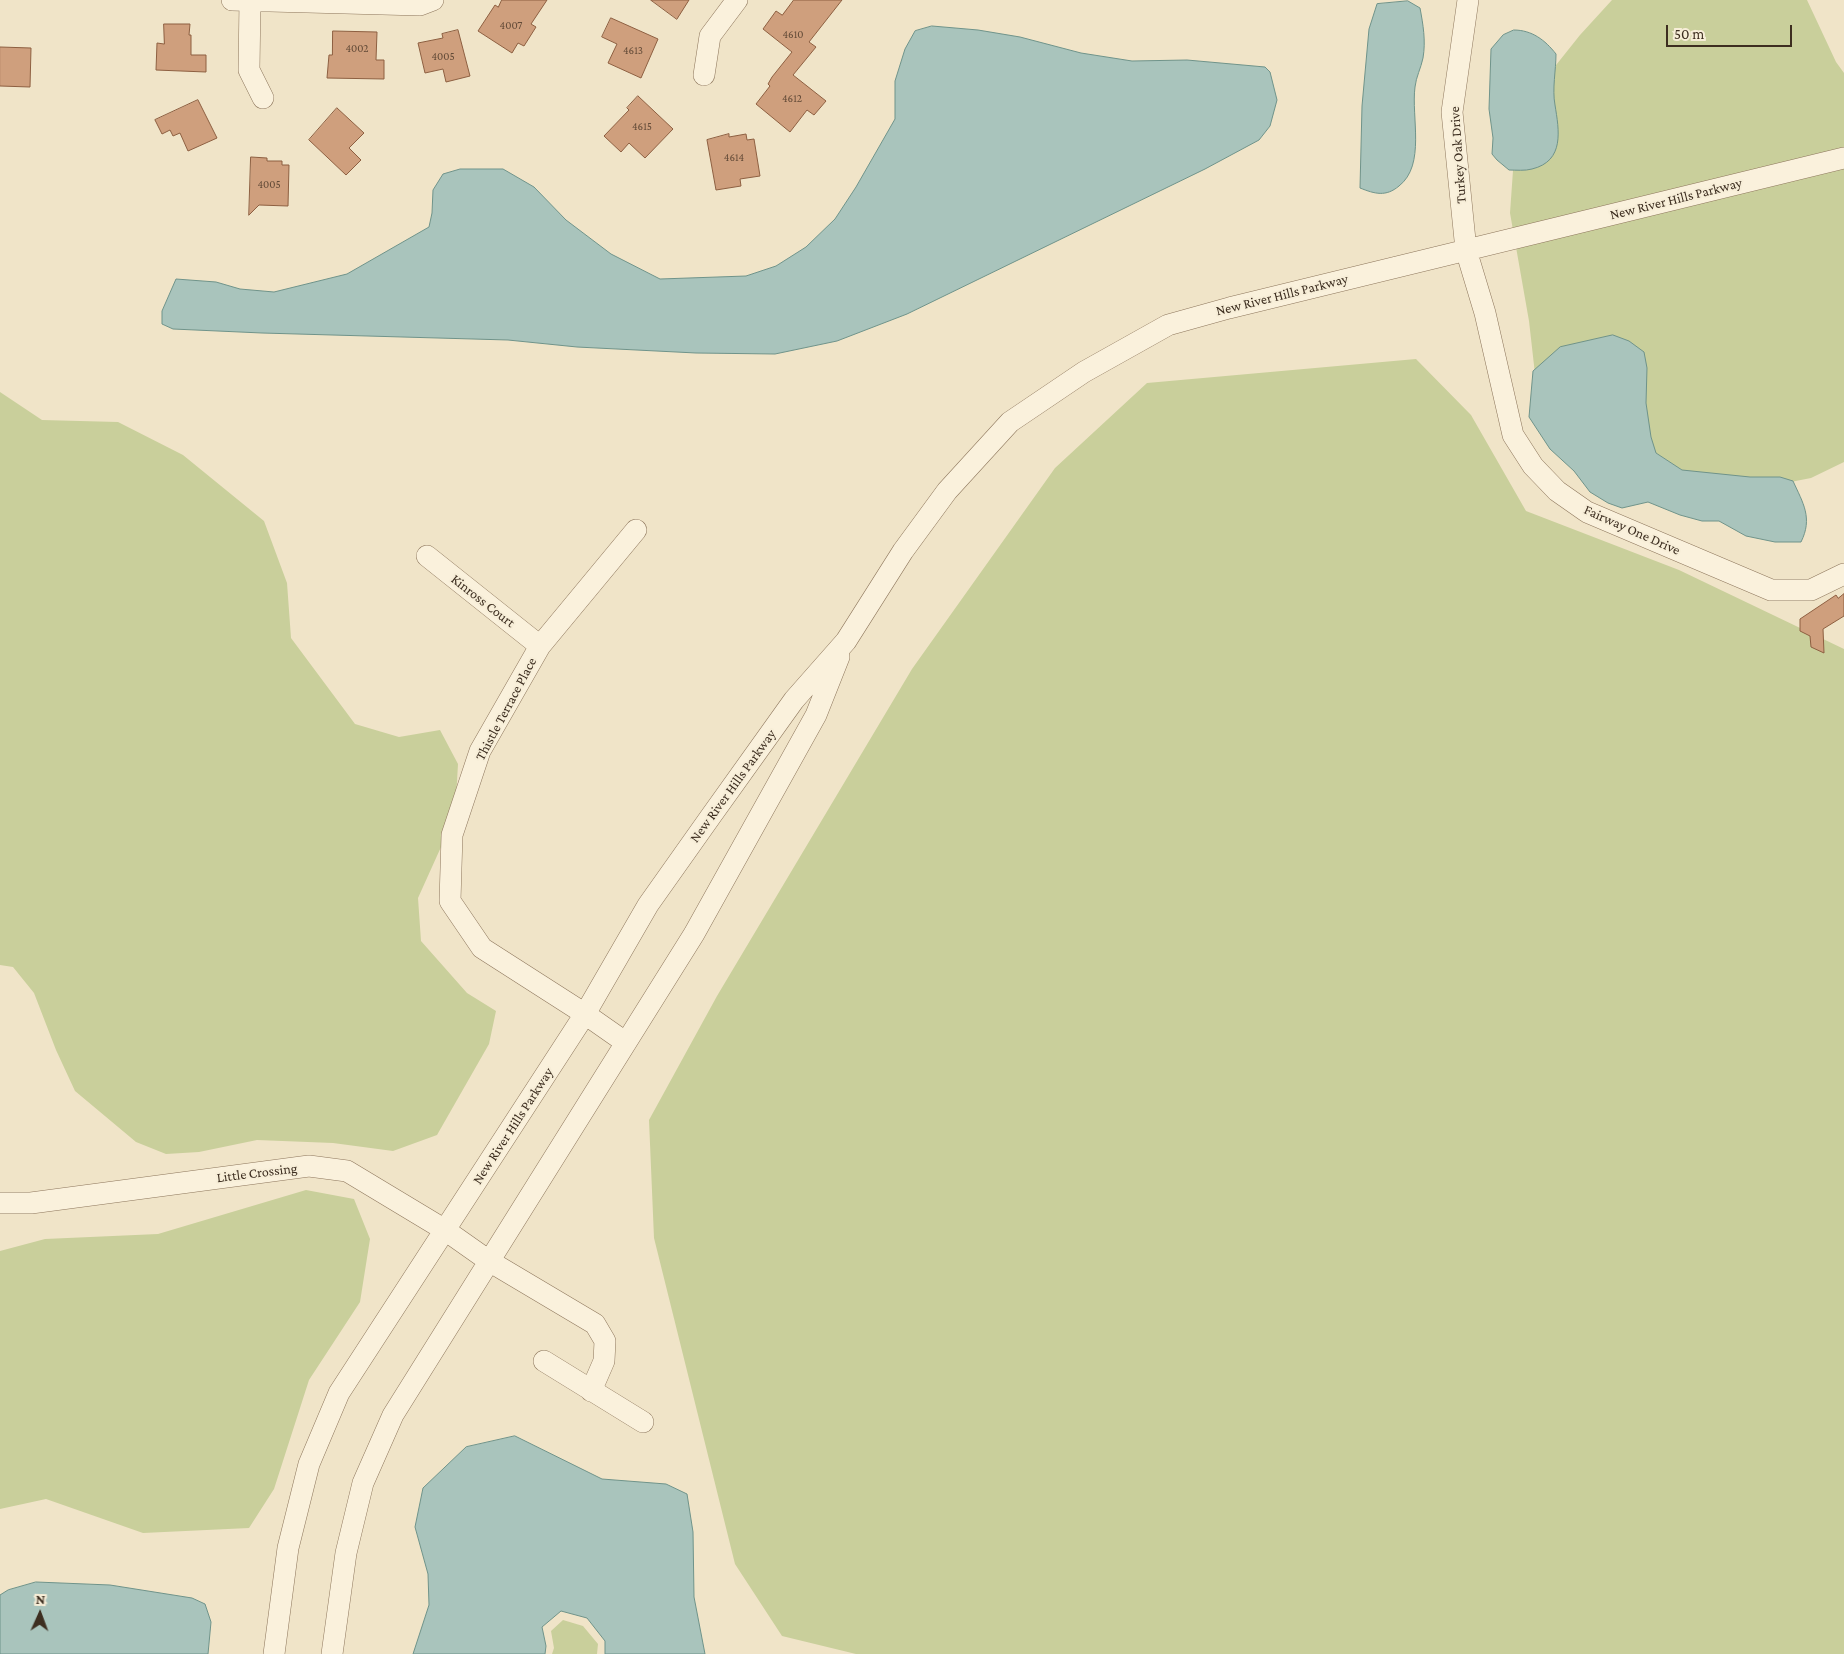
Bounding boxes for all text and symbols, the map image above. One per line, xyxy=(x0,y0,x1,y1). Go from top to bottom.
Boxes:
scale bar xyxy=(1669,15,1795,47)
house number: 4007 xyxy=(500,19,522,33)
text: 50 m xyxy=(1674,26,1704,42)
house number: 4610 xyxy=(782,28,804,42)
house number: 4002 xyxy=(345,42,369,56)
house number: 4613 xyxy=(623,44,643,58)
house number: 4005 xyxy=(431,50,455,64)
house number: 4612 xyxy=(782,92,802,106)
street label: Turkey Oak Drive xyxy=(1446,106,1470,204)
house number: 4615 xyxy=(632,120,652,134)
house number: 4614 xyxy=(724,151,744,165)
street label: New River Hills Parkway xyxy=(1608,174,1744,224)
house number: 4005 xyxy=(257,178,281,192)
street label: New River Hills Parkway xyxy=(1214,270,1350,320)
street label: Fairway One Drive xyxy=(1581,501,1683,559)
street label: Kinross Court xyxy=(448,571,518,631)
street label: Thistle Terrace Place xyxy=(472,655,540,763)
street label: New River Hills Parkway xyxy=(686,726,780,846)
street label: New River Hills Parkway xyxy=(469,1065,557,1187)
street label: Little Crossing xyxy=(216,1160,298,1186)
north arrow xyxy=(15,1589,65,1639)
text: N xyxy=(35,1591,46,1607)

